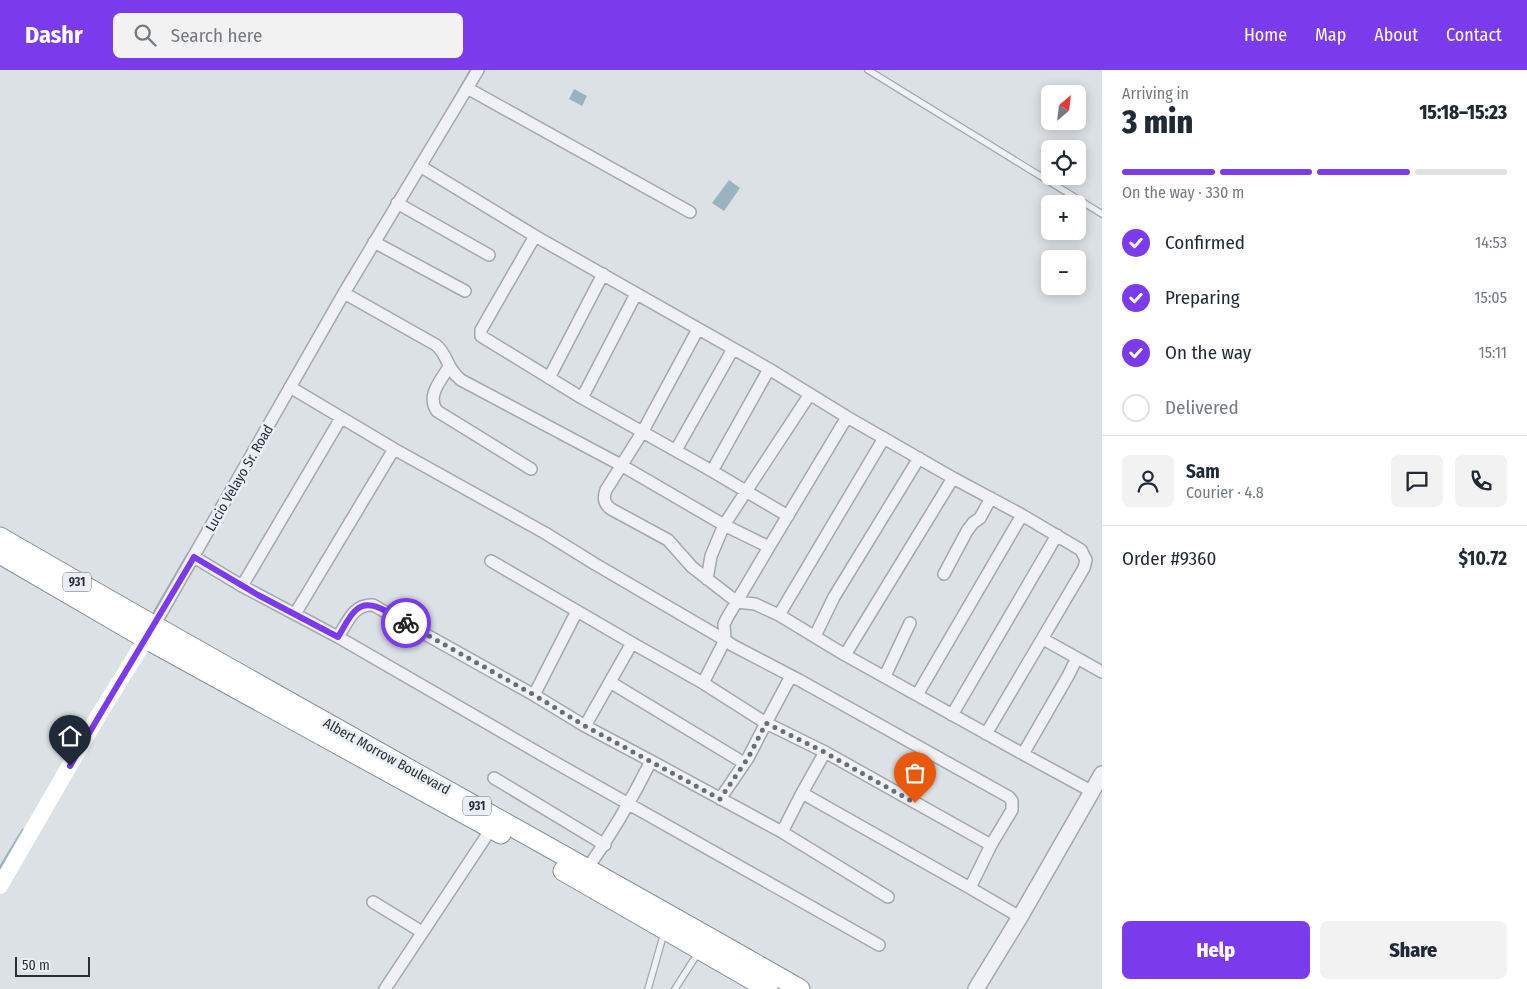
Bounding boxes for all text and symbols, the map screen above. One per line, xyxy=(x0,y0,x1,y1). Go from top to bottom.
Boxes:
search box xyxy=(113,13,463,58)
text: Dashr xyxy=(25,21,83,49)
icon: search xyxy=(131,21,159,49)
text: Search here xyxy=(171,24,262,47)
text: Home xyxy=(1244,24,1287,46)
text: Map xyxy=(1315,24,1346,46)
text: About xyxy=(1374,24,1418,46)
text: Contact xyxy=(1446,24,1502,46)
text: Arriving in xyxy=(1122,84,1189,103)
north arrow xyxy=(1041,85,1086,130)
map controls xyxy=(1041,85,1086,295)
text: 15:18–15:23 xyxy=(1419,101,1507,124)
text: 3 min xyxy=(1122,103,1193,141)
button: locate xyxy=(1041,140,1086,185)
text: On the way · 330 m xyxy=(1122,183,1244,202)
button: + xyxy=(1041,195,1086,240)
icon: check xyxy=(1122,229,1150,257)
text: Confirmed xyxy=(1165,231,1245,254)
text: 14:53 xyxy=(1475,233,1507,252)
button: − xyxy=(1041,250,1086,295)
icon: check xyxy=(1122,284,1150,312)
text: Preparing xyxy=(1165,286,1240,309)
text: 15:05 xyxy=(1474,288,1507,307)
icon: check xyxy=(1122,339,1150,367)
text: On the way xyxy=(1165,341,1251,364)
text: 15:11 xyxy=(1478,343,1507,362)
text: Delivered xyxy=(1165,396,1239,419)
street label: Lucio Velayo Sr. Road xyxy=(202,422,277,535)
button: person xyxy=(1122,455,1174,507)
button: chat xyxy=(1391,455,1443,507)
button: phone xyxy=(1455,455,1507,507)
text: Sam xyxy=(1186,460,1220,483)
text: Courier · 4.8 xyxy=(1186,483,1264,502)
text: Order #9360 xyxy=(1122,547,1216,570)
text: $10.72 xyxy=(1459,547,1507,570)
road number: 931 xyxy=(63,572,91,592)
courier xyxy=(381,598,431,648)
icon: bike xyxy=(392,609,420,637)
street label: Albert Morrow Boulevard xyxy=(320,714,453,798)
pin xyxy=(49,715,91,766)
icon: home xyxy=(56,722,84,750)
pin xyxy=(894,752,936,803)
icon: bag xyxy=(901,759,929,787)
road number: 931 xyxy=(463,796,491,816)
button: Help xyxy=(1122,921,1310,979)
button: Share xyxy=(1320,921,1507,979)
scale bar xyxy=(15,954,90,977)
text: 50 m xyxy=(22,957,50,974)

